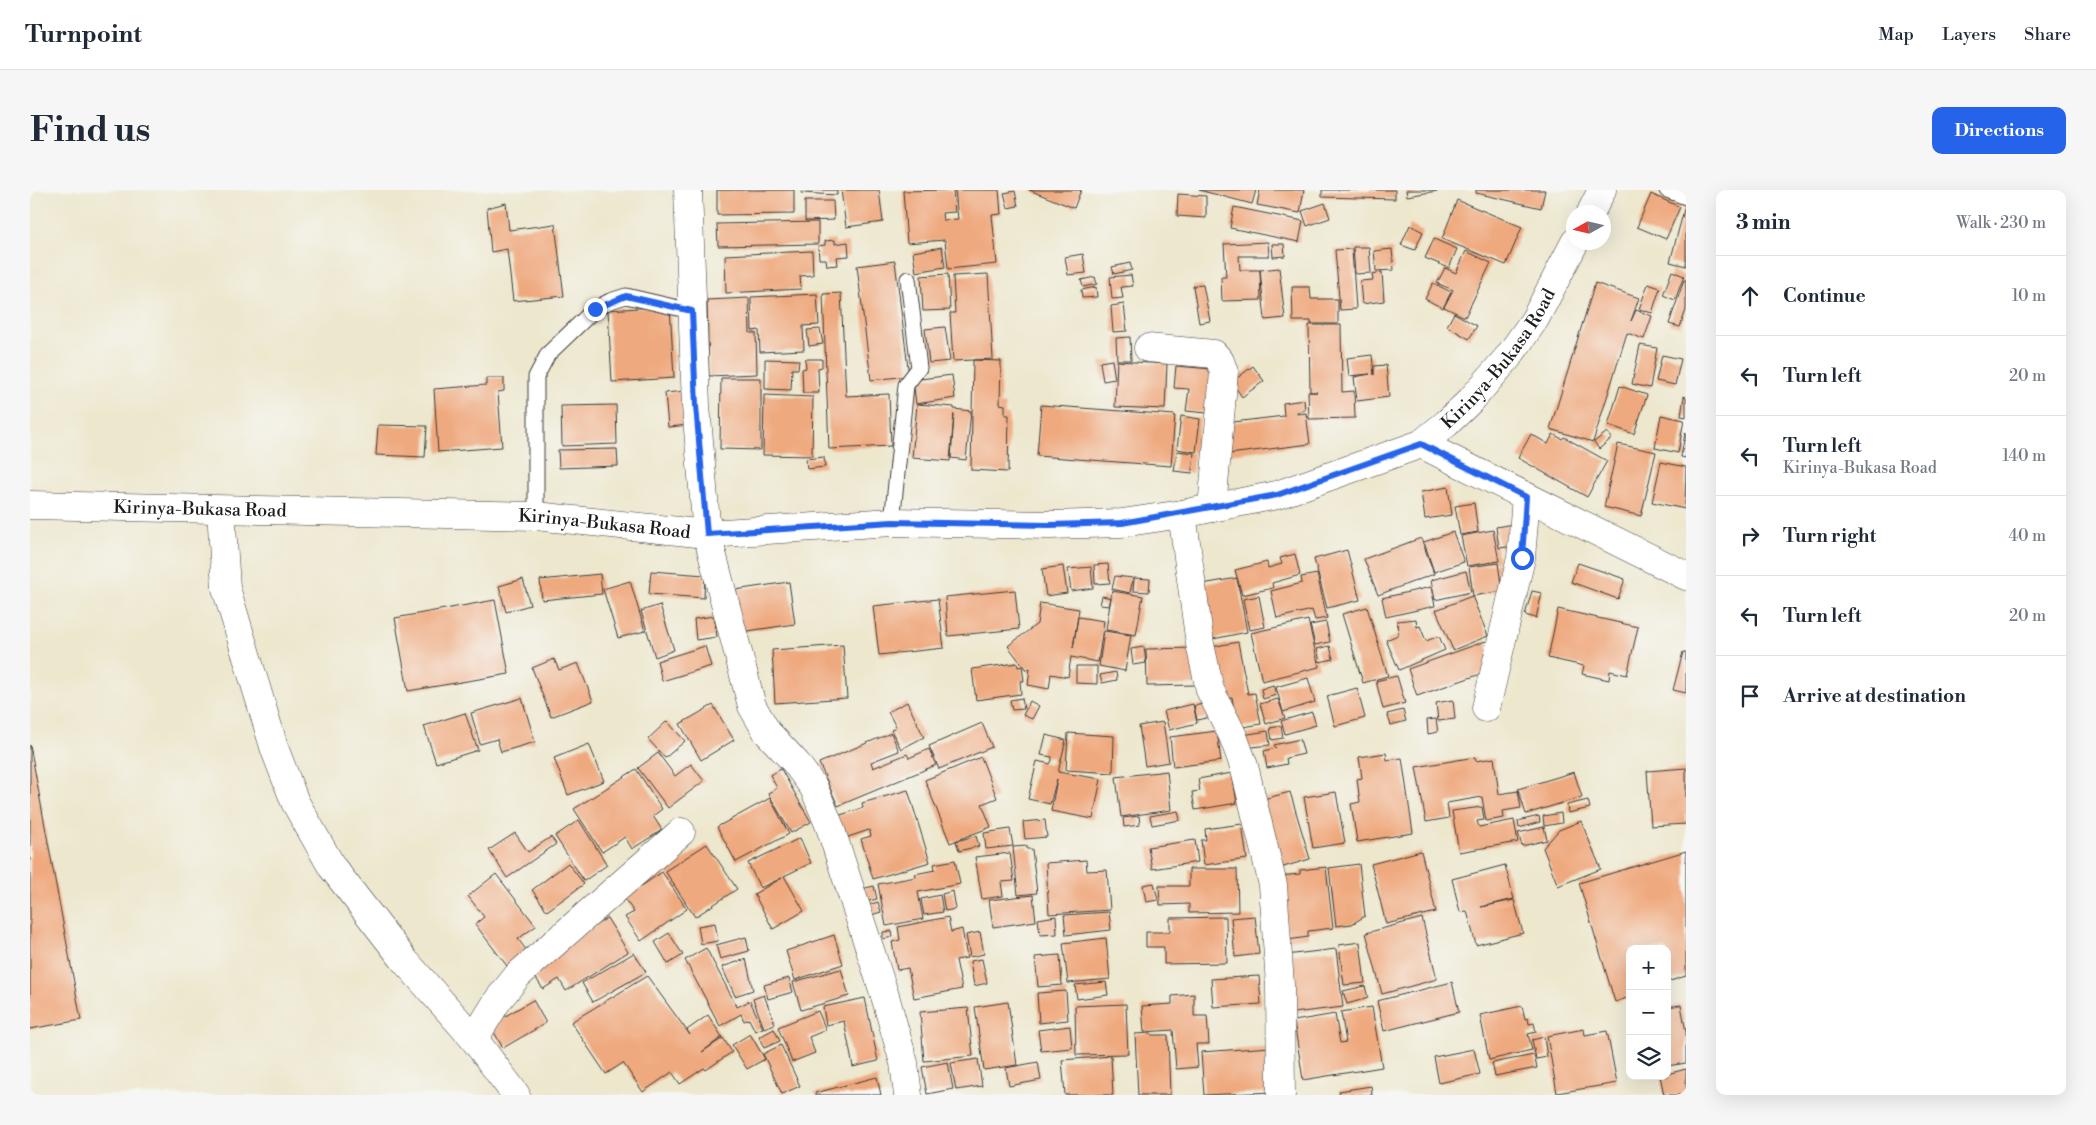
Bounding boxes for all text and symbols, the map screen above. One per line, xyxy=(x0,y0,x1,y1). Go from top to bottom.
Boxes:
text: Turnpoint xyxy=(25,20,142,50)
text: Map xyxy=(1879,23,1914,46)
text: Layers xyxy=(1942,23,1996,46)
text: Share xyxy=(2024,23,2071,46)
button: Directions xyxy=(1932,107,2066,154)
text: Find us xyxy=(30,109,150,152)
north arrow xyxy=(1566,205,1611,250)
text: 3 min xyxy=(1736,210,1791,236)
text: Walk · 230 m xyxy=(1956,213,2046,233)
icon: ahead xyxy=(1736,282,1764,310)
street label: Kirinya-Bukasa Road xyxy=(1437,284,1561,434)
text: Continue xyxy=(1783,284,1866,308)
text: 10 m xyxy=(2012,286,2046,306)
route end xyxy=(584,298,607,321)
icon: left xyxy=(1736,362,1764,390)
text: Turn left xyxy=(1783,364,1862,388)
text: 20 m xyxy=(2009,366,2046,386)
text: Turn left xyxy=(1783,434,1862,458)
icon: left xyxy=(1736,442,1764,470)
text: 140 m xyxy=(2002,446,2046,466)
text: Kirinya-Bukasa Road xyxy=(1783,458,1937,478)
street label: Kirinya-Bukasa Road xyxy=(113,496,288,523)
street label: Kirinya-Bukasa Road xyxy=(518,505,693,544)
icon: right xyxy=(1736,522,1764,550)
text: Turn right xyxy=(1783,524,1876,548)
text: 40 m xyxy=(2009,526,2046,546)
route start xyxy=(1511,547,1534,570)
icon: left xyxy=(1736,602,1764,630)
text: Turn left xyxy=(1783,604,1862,628)
text: 20 m xyxy=(2009,606,2046,626)
icon: arrive xyxy=(1736,682,1764,710)
text: Arrive at destination xyxy=(1783,684,1966,708)
map controls xyxy=(1626,945,1671,1080)
button: + xyxy=(1626,945,1671,990)
button: − xyxy=(1626,990,1671,1035)
button: layers xyxy=(1626,1035,1671,1080)

